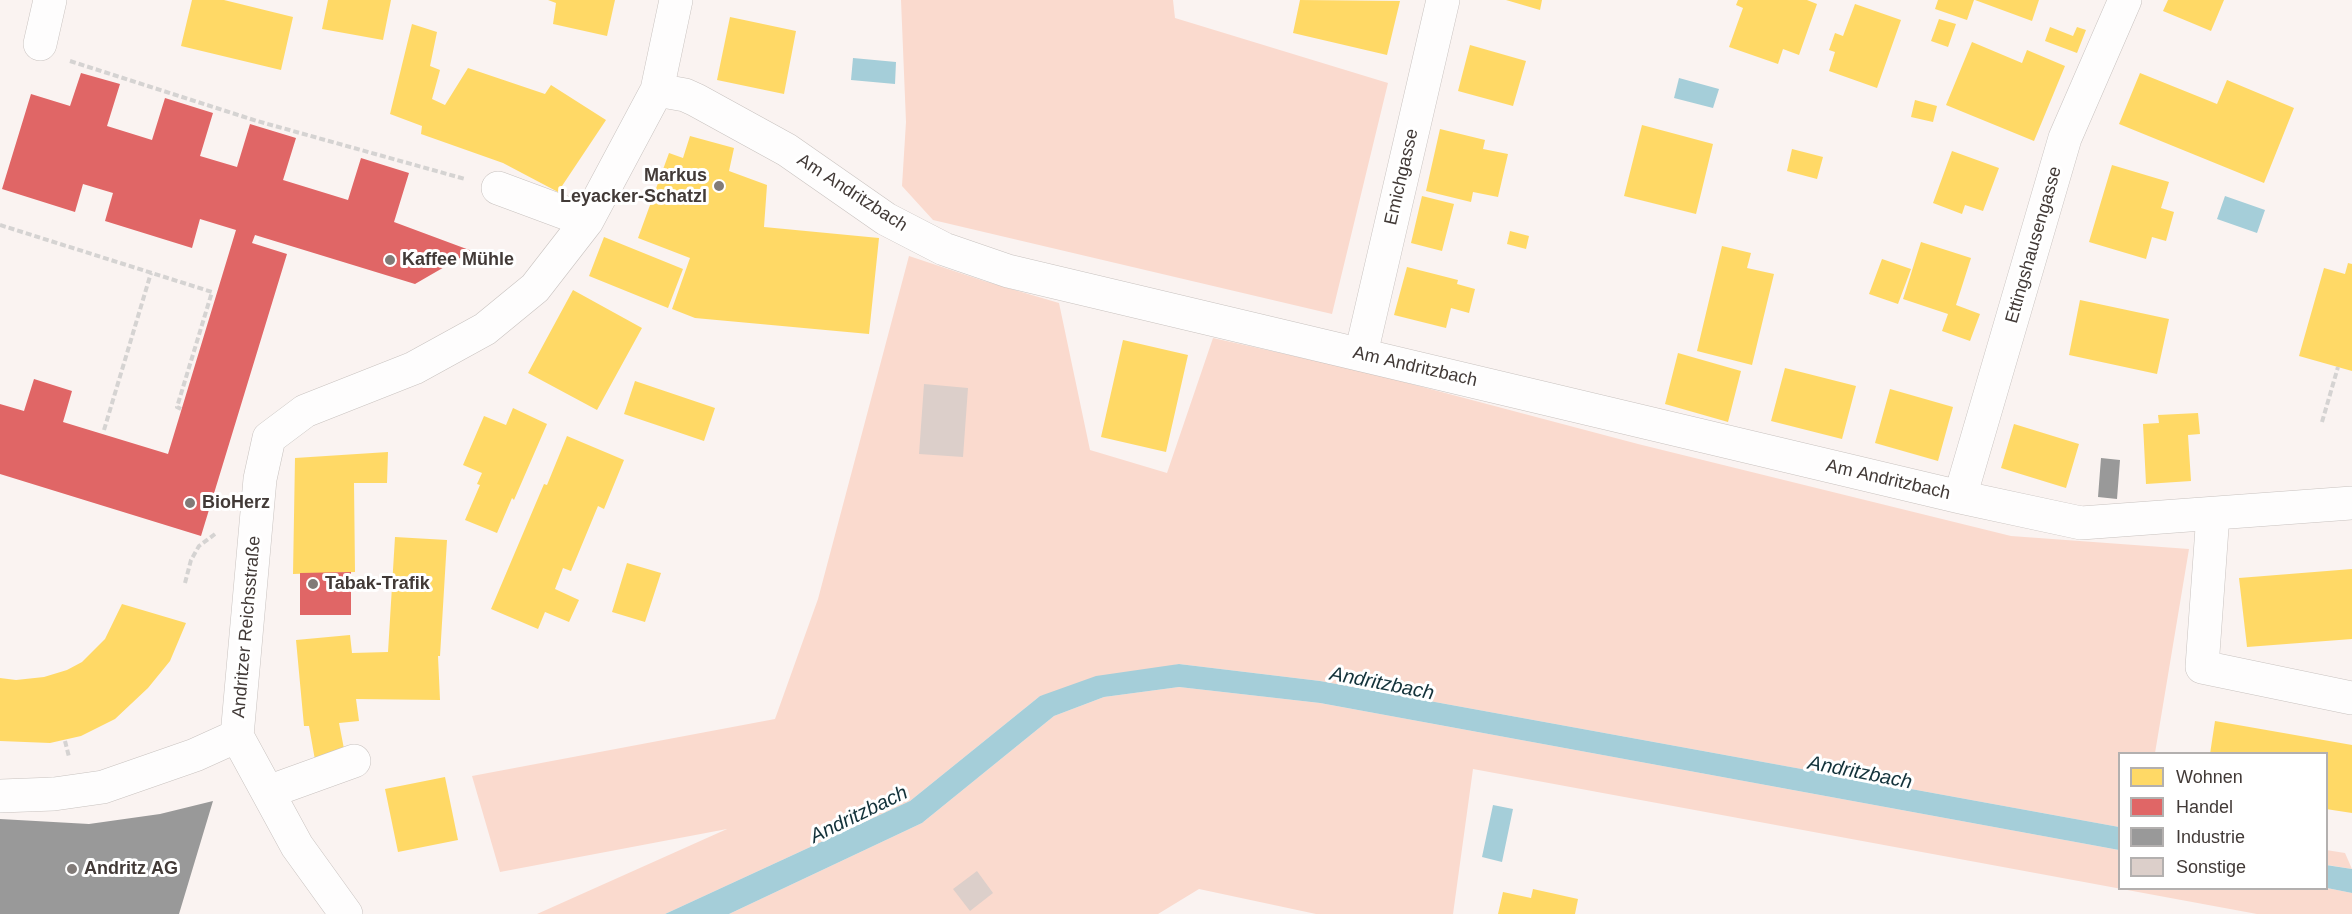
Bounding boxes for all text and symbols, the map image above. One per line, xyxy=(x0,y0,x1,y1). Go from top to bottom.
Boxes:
street label: Emichgasse xyxy=(1380,127,1424,227)
street label: Am Andritzbach xyxy=(793,149,911,237)
street label: Ettingshausengasse xyxy=(2001,164,2067,326)
place label: Markus Leyacker-Schatzl xyxy=(560,165,707,207)
marker: Markus Leyacker-Schatzl xyxy=(712,179,726,193)
place label: Kaffee Mühle xyxy=(402,249,514,271)
marker: Kaffee Mühle xyxy=(383,253,397,267)
street label: Am Andritzbach xyxy=(1351,342,1479,392)
street label: Am Andritzbach xyxy=(1824,455,1952,505)
place label: BioHerz xyxy=(202,492,270,514)
marker: BioHerz xyxy=(183,496,197,510)
street label: Andritzer Reichsstraße xyxy=(228,535,266,719)
place label: Tabak-Trafik xyxy=(325,573,430,595)
marker: Tabak-Trafik xyxy=(306,577,320,591)
water label: Andritzbach xyxy=(1328,662,1436,706)
water label: Andritzbach xyxy=(1806,751,1914,795)
legend xyxy=(2118,752,2328,890)
text: Wohnen xyxy=(2176,767,2243,787)
water label: Andritzbach xyxy=(806,781,912,849)
text: Handel xyxy=(2176,797,2233,817)
text: Industrie xyxy=(2176,827,2245,847)
text: Sonstige xyxy=(2176,857,2246,877)
place label: Andritz AG xyxy=(84,858,178,880)
marker: Andritz AG xyxy=(65,862,79,876)

